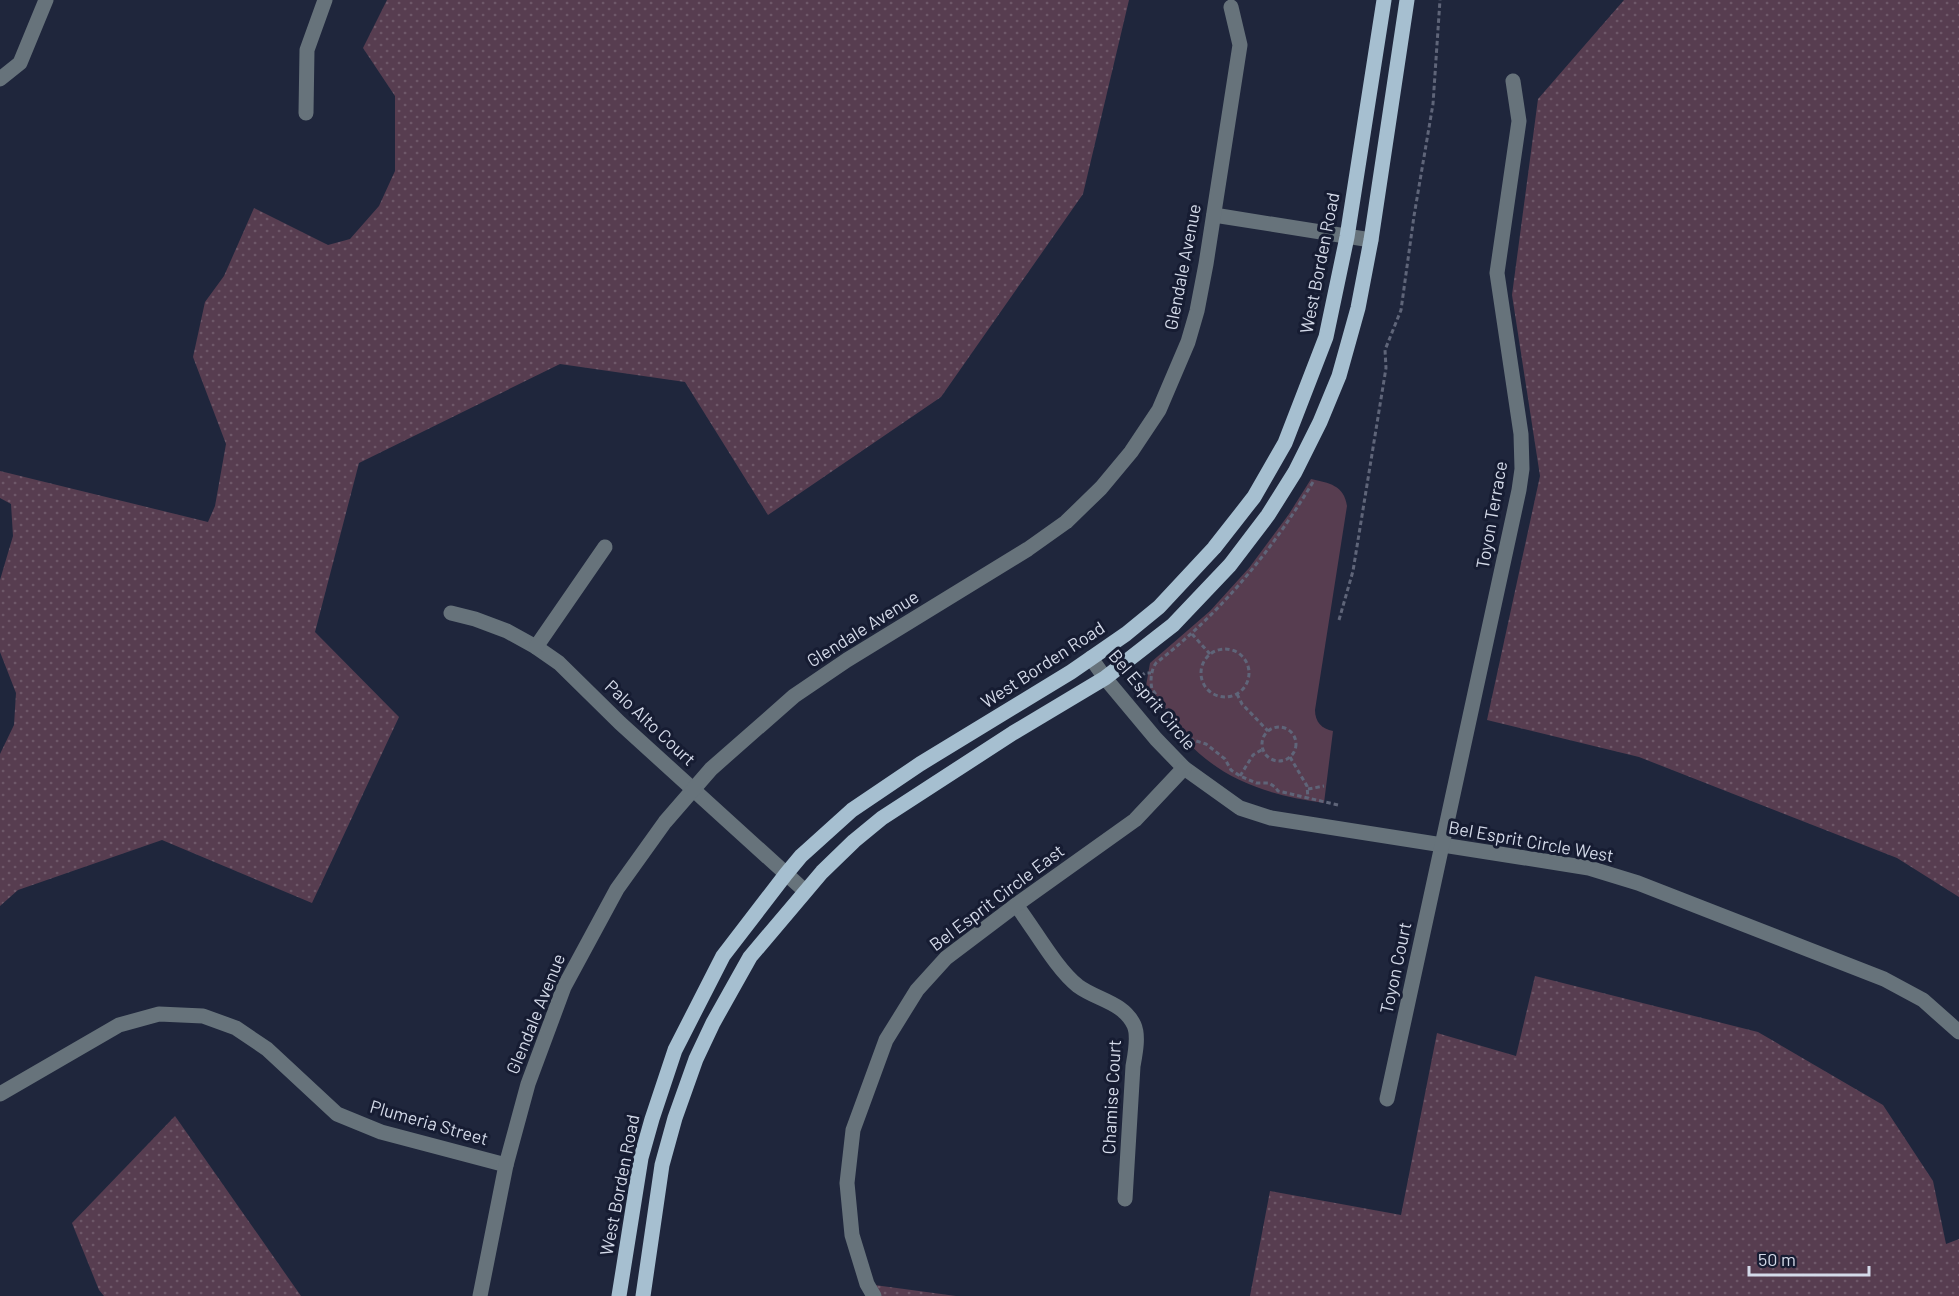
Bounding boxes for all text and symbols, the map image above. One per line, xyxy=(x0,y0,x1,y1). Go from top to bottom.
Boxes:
street label: West Borden Road xyxy=(1295,190,1343,335)
street label: Glendale Avenue xyxy=(1159,202,1205,332)
street label: Toyon Terrace xyxy=(1471,459,1511,571)
street label: Glendale Avenue xyxy=(802,585,923,671)
street label: West Borden Road xyxy=(976,616,1109,712)
street label: Bel Esprit Circle xyxy=(1104,645,1201,754)
street label: Palo Alto Court xyxy=(601,675,701,770)
street label: Bel Esprit Circle West xyxy=(1447,816,1616,866)
street label: Bel Esprit Circle East xyxy=(925,839,1068,955)
street label: Toyon Court xyxy=(1375,920,1415,1016)
street label: Glendale Avenue xyxy=(501,950,569,1077)
street label: Chamise Court xyxy=(1097,1039,1125,1155)
street label: Plumeria Street xyxy=(368,1095,491,1149)
street label: West Borden Road xyxy=(595,1112,643,1257)
scale bar xyxy=(1749,1239,1869,1277)
text: 50 m xyxy=(1758,1248,1796,1270)

